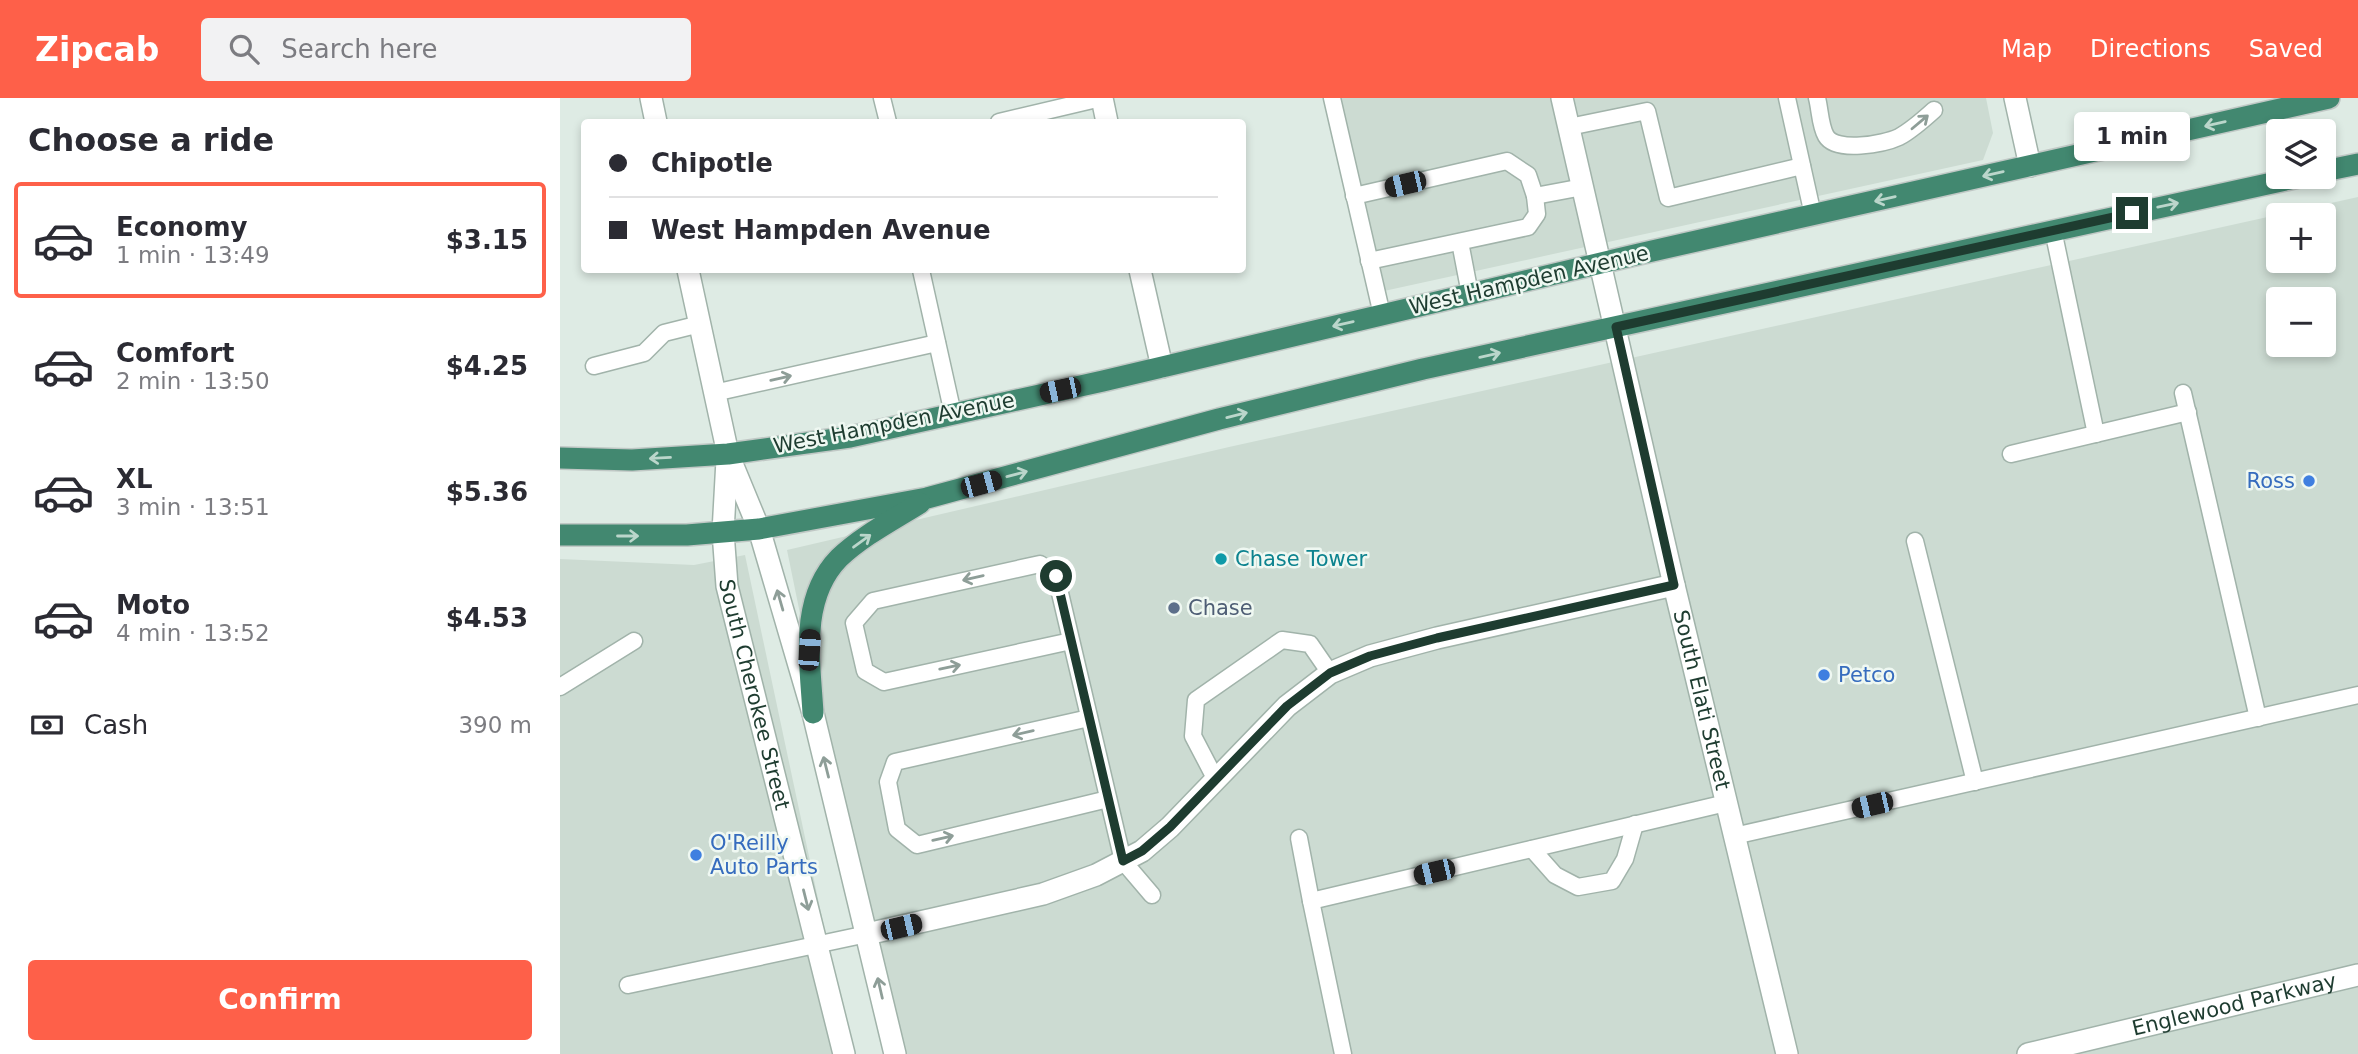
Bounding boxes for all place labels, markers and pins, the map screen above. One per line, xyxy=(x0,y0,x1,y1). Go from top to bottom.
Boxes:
place label: Ross xyxy=(2247,469,2295,493)
marker: Ross xyxy=(2301,473,2317,489)
place label: Chase Tower xyxy=(1235,547,1368,571)
marker: Chase Tower xyxy=(1213,551,1229,567)
place label: Chase xyxy=(1188,596,1253,620)
marker: Chase xyxy=(1166,600,1182,616)
place label: Petco xyxy=(1838,663,1895,687)
marker: Petco xyxy=(1816,667,1832,683)
place label: O'Reilly Auto Parts xyxy=(710,831,818,879)
marker: O'Reilly Auto Parts xyxy=(688,847,704,863)

